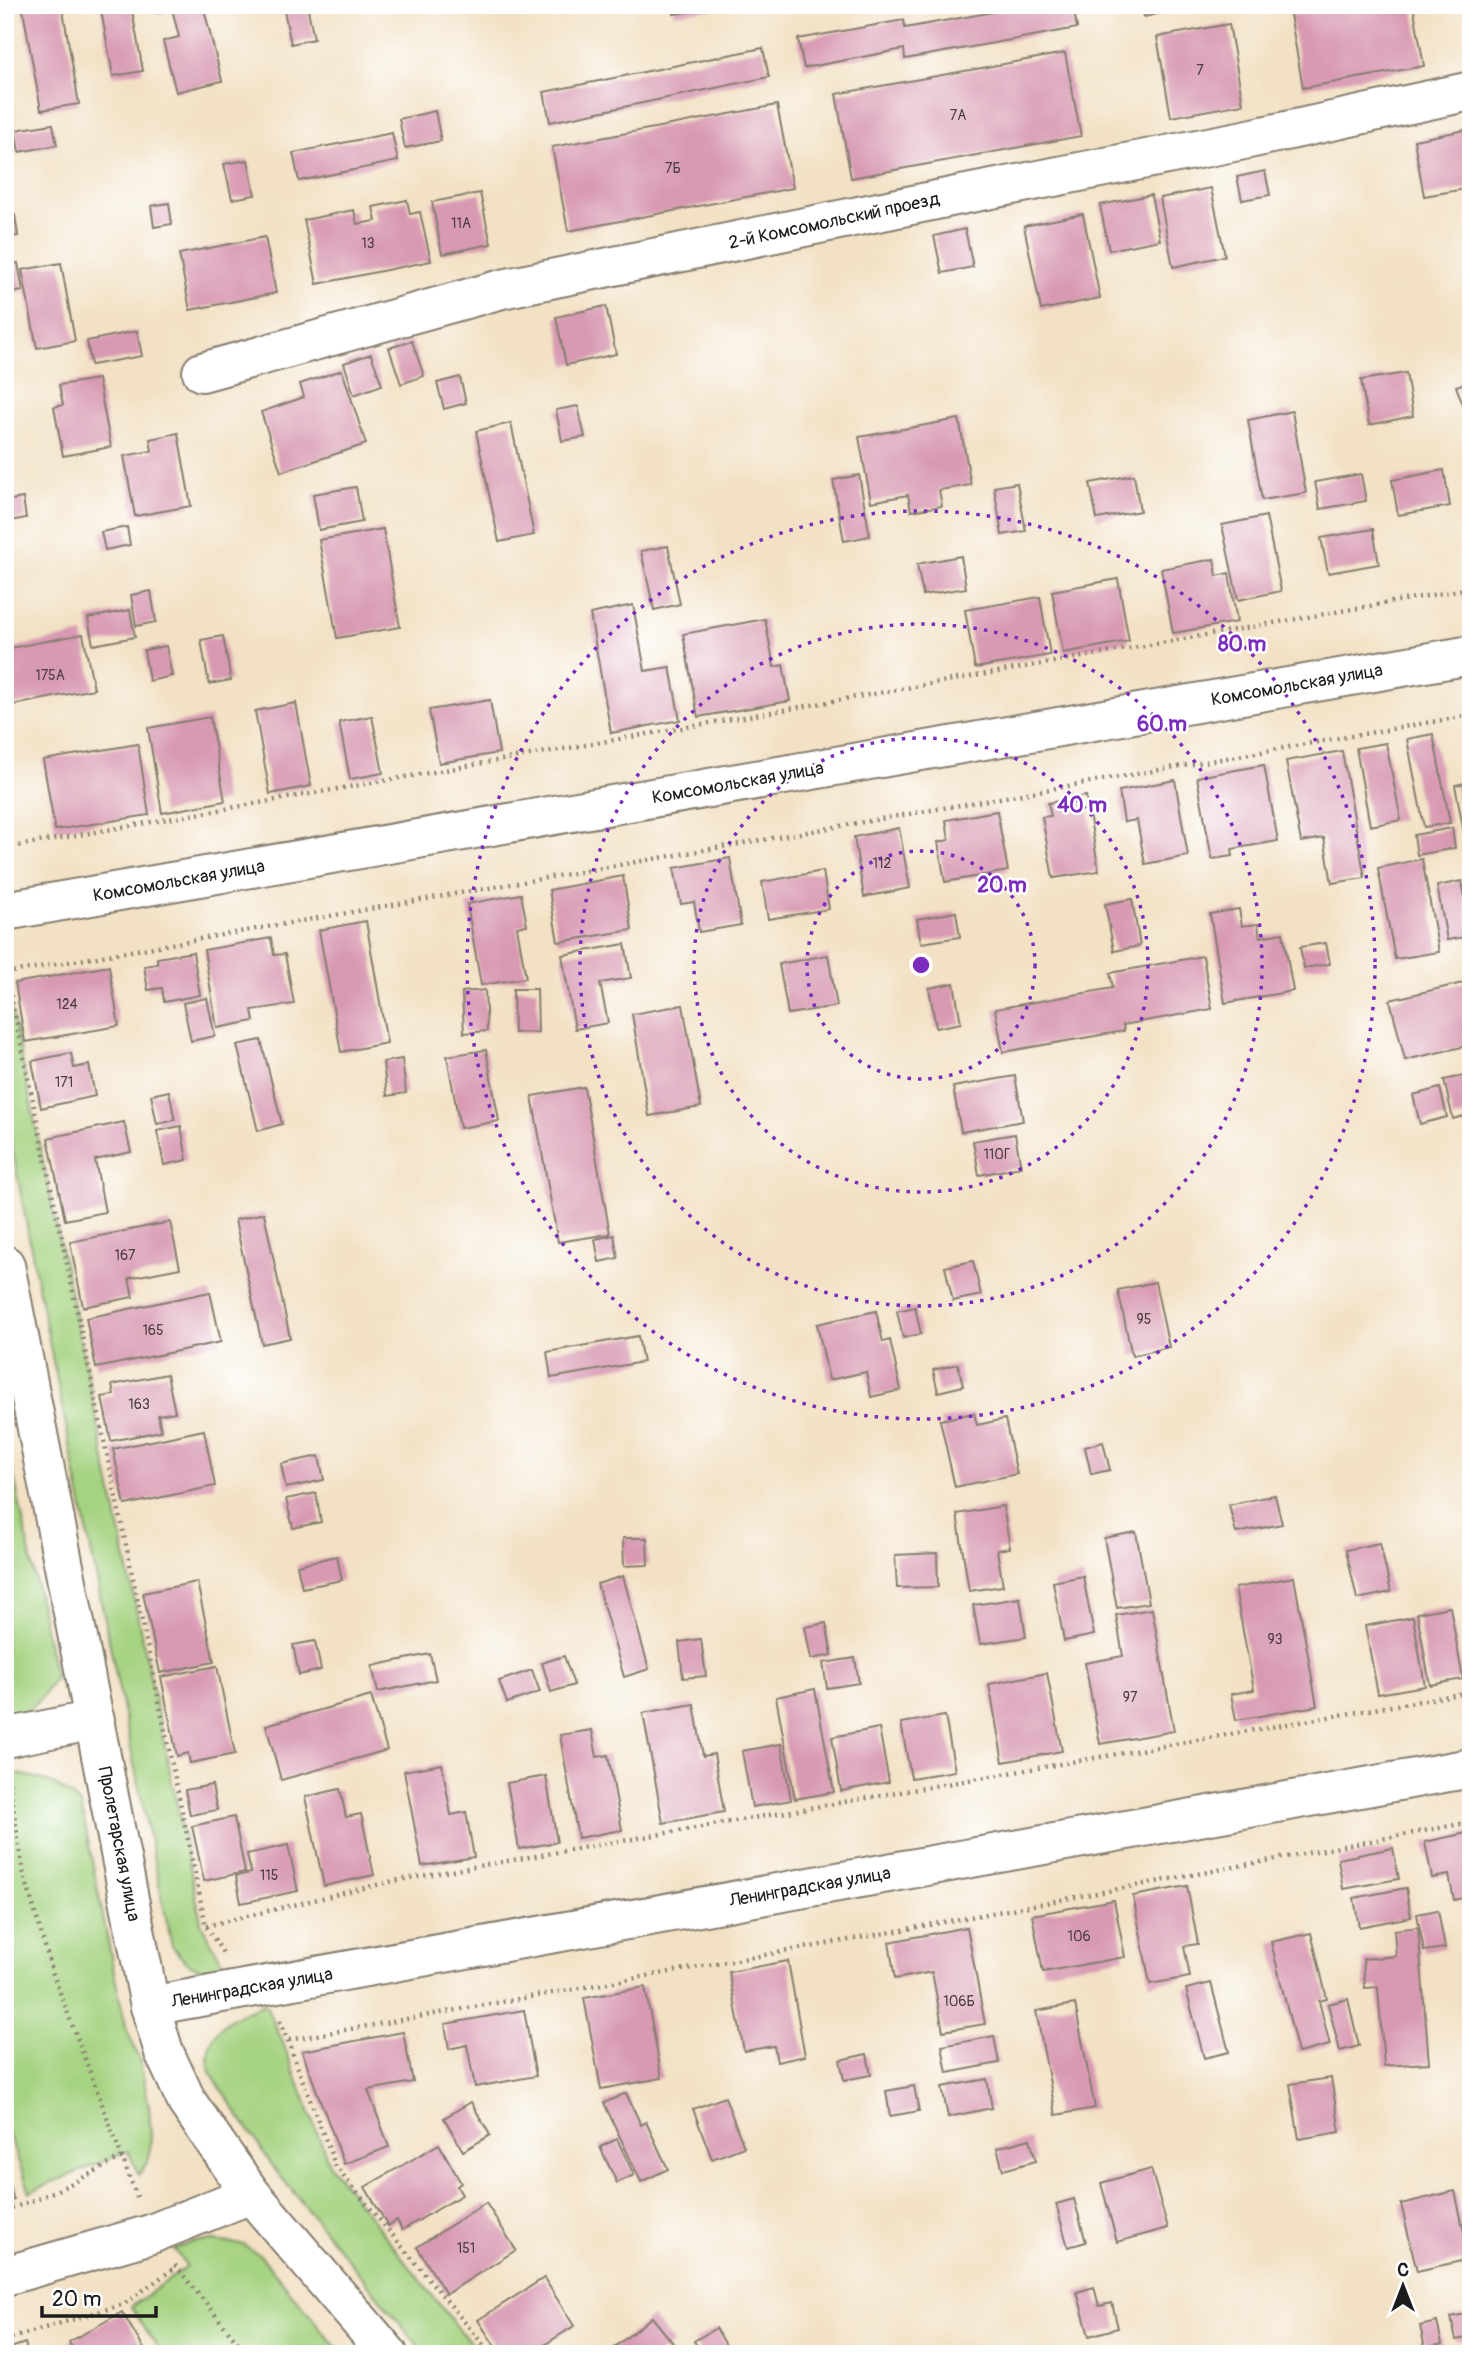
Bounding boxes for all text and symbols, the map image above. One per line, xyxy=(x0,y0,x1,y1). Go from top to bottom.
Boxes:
house number: 7 xyxy=(1196,62,1204,79)
house number: 7А xyxy=(950,107,966,124)
house number: 7Б xyxy=(665,160,681,177)
street label: 2-й Комсомольский проезд xyxy=(727,187,942,255)
house number: 11А xyxy=(451,215,471,232)
house number: 13 xyxy=(361,235,375,252)
text: 80 m xyxy=(1218,631,1266,658)
street label: Комсомольская улица xyxy=(1209,659,1385,711)
house number: 175А xyxy=(35,667,65,684)
text: 60 m xyxy=(1137,711,1187,738)
street label: Комсомольская улица xyxy=(650,757,826,809)
text: 40 m xyxy=(1057,792,1107,819)
street label: Комсомольская улица xyxy=(91,855,267,907)
house number: 112 xyxy=(873,855,892,872)
text: 20 m xyxy=(977,872,1027,899)
centre of rings xyxy=(909,953,933,977)
house number: 124 xyxy=(56,996,78,1013)
house number: 171 xyxy=(55,1074,73,1091)
house number: 110Г xyxy=(983,1146,1011,1163)
house number: 167 xyxy=(115,1247,136,1264)
house number: 95 xyxy=(1137,1311,1151,1328)
house number: 165 xyxy=(142,1322,164,1339)
house number: 163 xyxy=(128,1396,150,1413)
house number: 93 xyxy=(1267,1631,1283,1648)
house number: 97 xyxy=(1123,1689,1138,1706)
street label: Пролетарская улица xyxy=(93,1765,145,1923)
street label: Ленинградская улица xyxy=(727,1861,892,1913)
house number: 115 xyxy=(260,1867,278,1884)
house number: 106 xyxy=(1067,1928,1091,1945)
street label: Ленинградская улица xyxy=(169,1962,334,2014)
house number: 106Б xyxy=(943,1993,975,2010)
house number: 151 xyxy=(457,2240,475,2257)
north arrow xyxy=(1368,2250,1438,2320)
text: С xyxy=(1397,2258,1409,2282)
scale bar xyxy=(42,2275,156,2319)
text: 20 m xyxy=(52,2286,101,2313)

